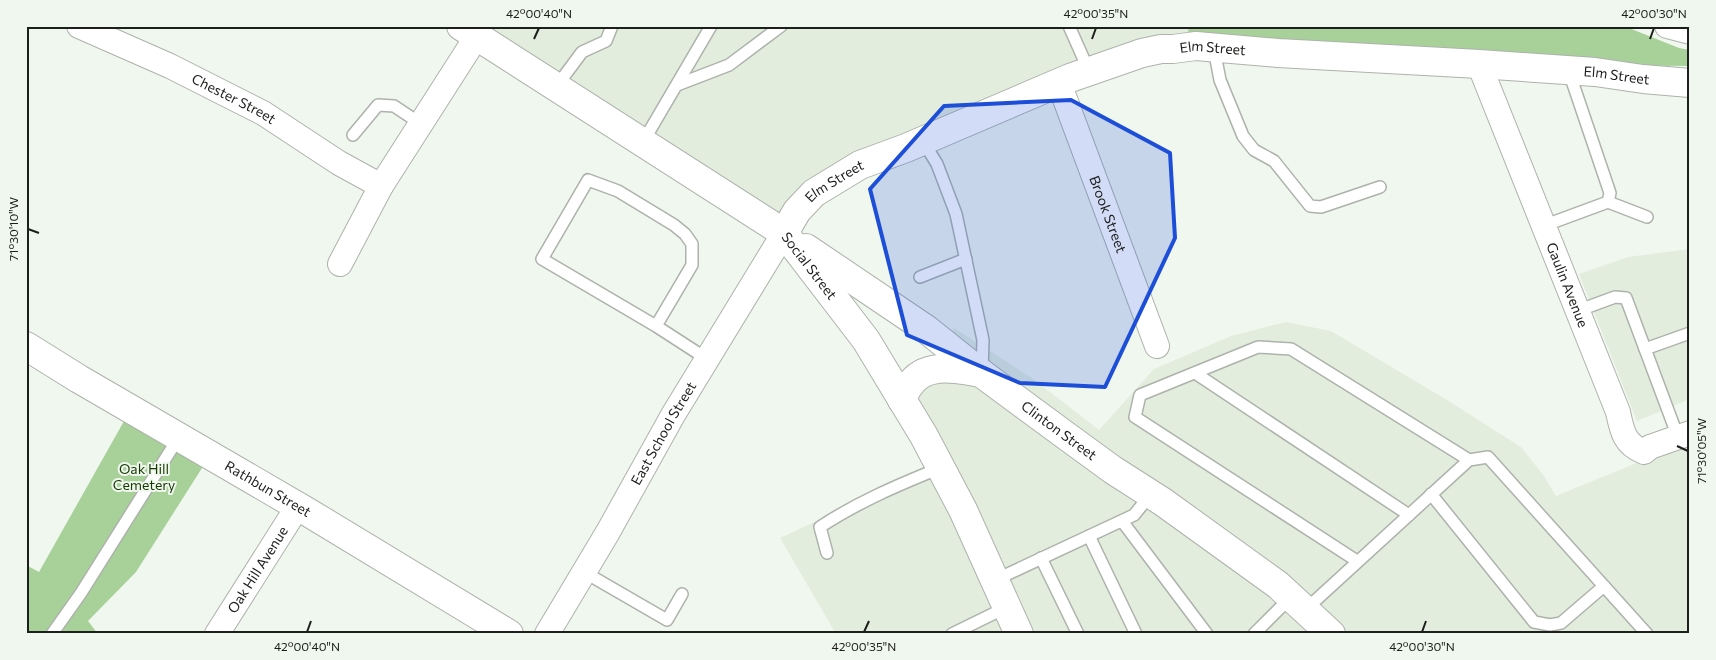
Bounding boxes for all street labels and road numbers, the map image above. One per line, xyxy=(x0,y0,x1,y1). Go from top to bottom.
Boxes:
street label: Elm Street xyxy=(1178,37,1247,58)
street label: Elm Street xyxy=(1583,62,1650,88)
street label: Chester Street xyxy=(189,69,279,127)
street label: Elm Street xyxy=(801,155,866,205)
street label: Brook Street xyxy=(1086,173,1131,255)
street label: Social Street xyxy=(778,228,841,303)
street label: Gaulin Avenue xyxy=(1543,240,1592,330)
street label: East School Street xyxy=(627,378,699,488)
street label: Clinton Street xyxy=(1018,397,1100,463)
street label: Rathbun Street xyxy=(222,457,315,520)
street label: Oak Hill Avenue xyxy=(223,523,291,616)

